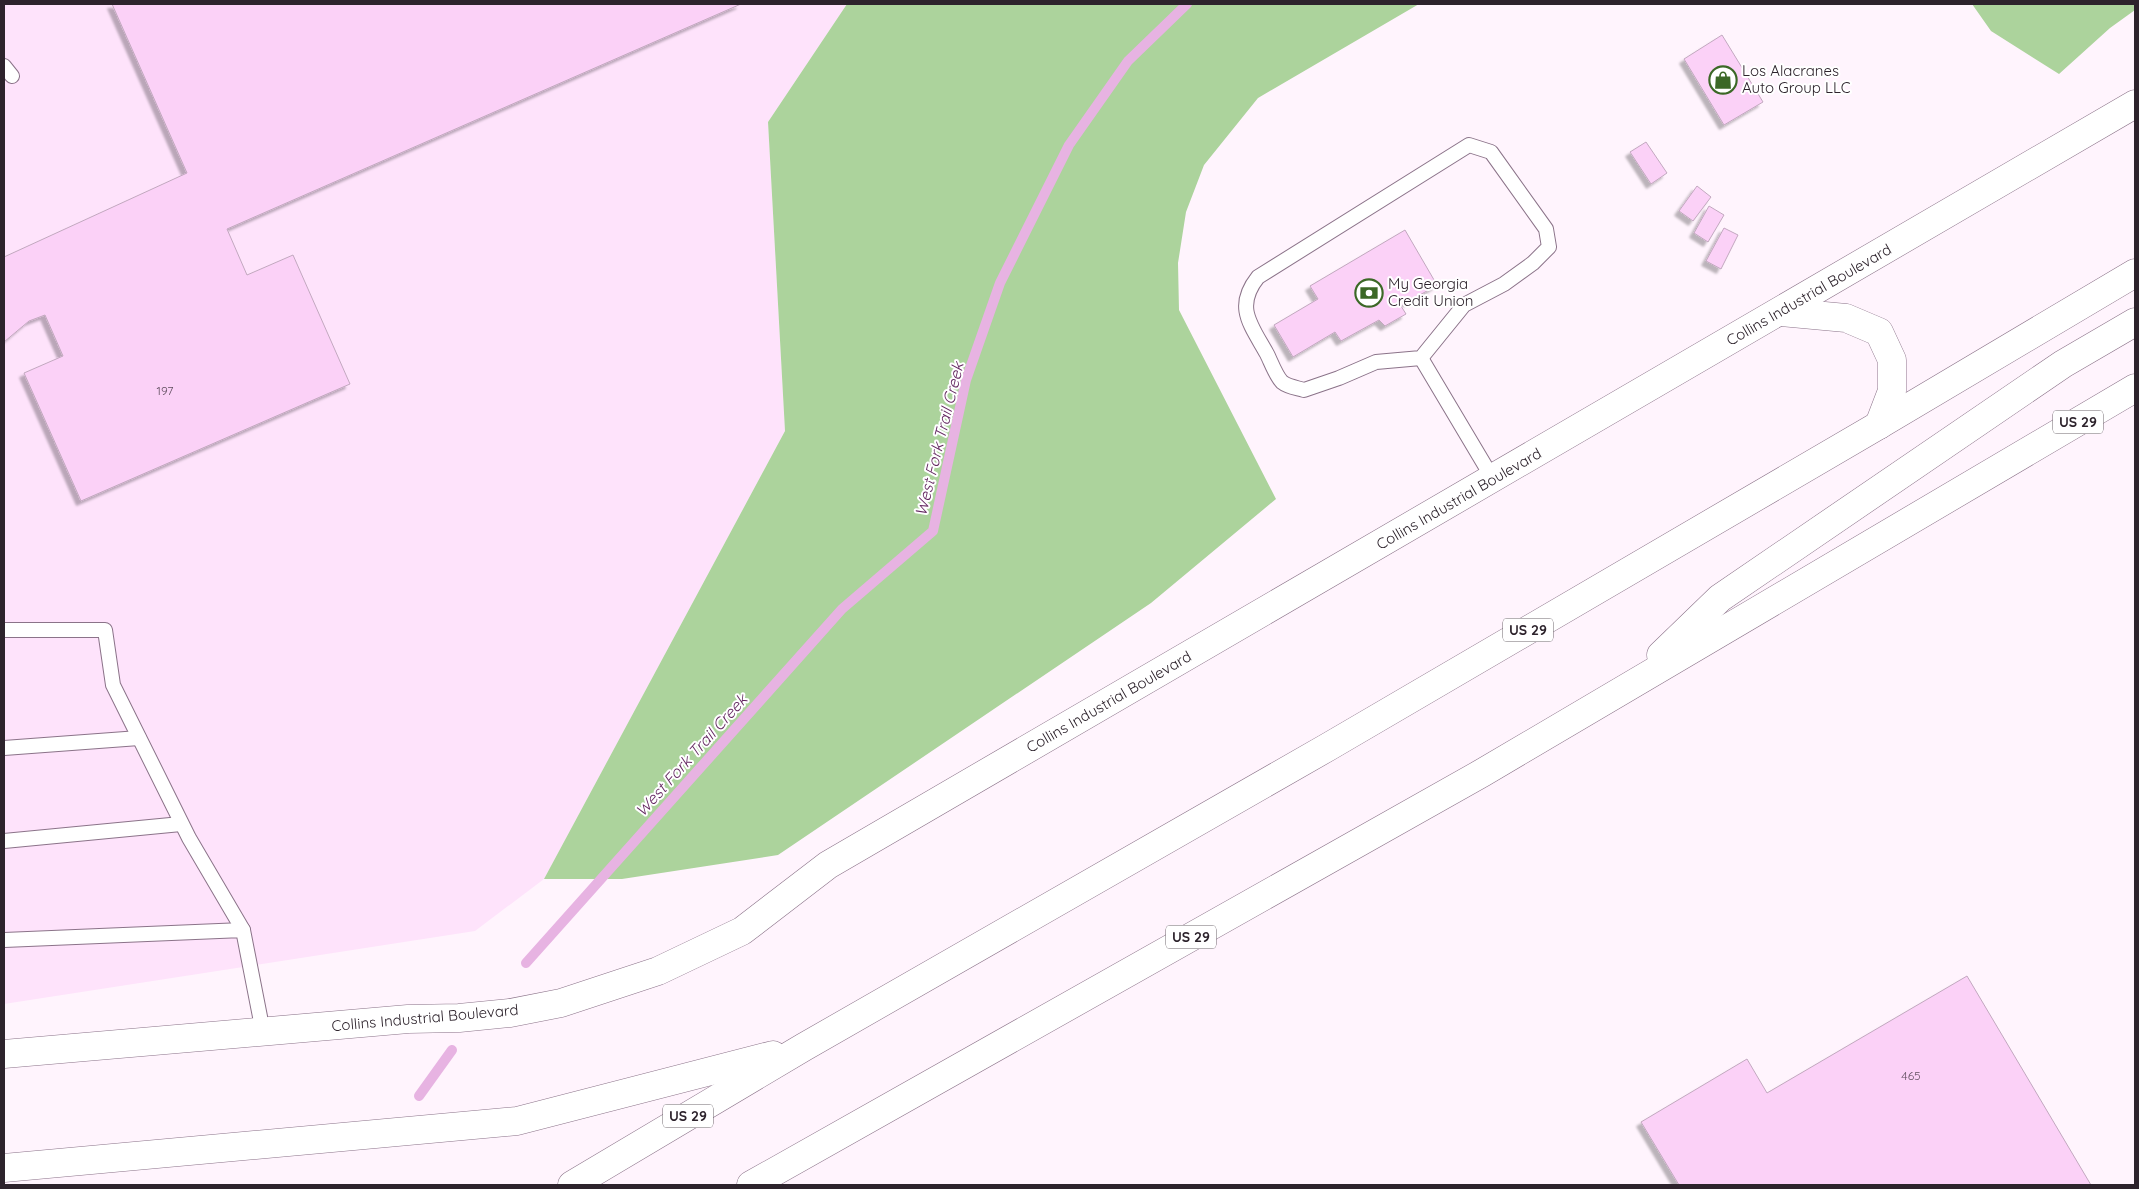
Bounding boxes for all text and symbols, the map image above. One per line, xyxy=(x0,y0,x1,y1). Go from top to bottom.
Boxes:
place label: Los Alacranes Auto Group LLC xyxy=(1742,61,1851,97)
shop icon: Los Alacranes Auto Group LLC xyxy=(1708,65,1738,95)
street label: Collins Industrial Boulevard xyxy=(1723,239,1895,350)
place label: My Georgia Credit Union xyxy=(1388,274,1474,310)
bank icon: My Georgia Credit Union xyxy=(1354,278,1384,308)
water label: West Fork Trail Creek xyxy=(910,359,968,518)
house number: 197 xyxy=(157,383,173,398)
road number: US 29 xyxy=(2053,411,2103,434)
street label: Collins Industrial Boulevard xyxy=(1373,443,1545,554)
road number: US 29 xyxy=(1503,618,1553,642)
street label: Collins Industrial Boulevard xyxy=(1023,646,1195,757)
water label: West Fork Trail Creek xyxy=(631,689,752,820)
road number: US 29 xyxy=(1166,926,1216,949)
street label: Collins Industrial Boulevard xyxy=(331,1000,519,1035)
house number: 465 xyxy=(1901,1068,1921,1083)
road number: US 29 xyxy=(663,1104,713,1128)

